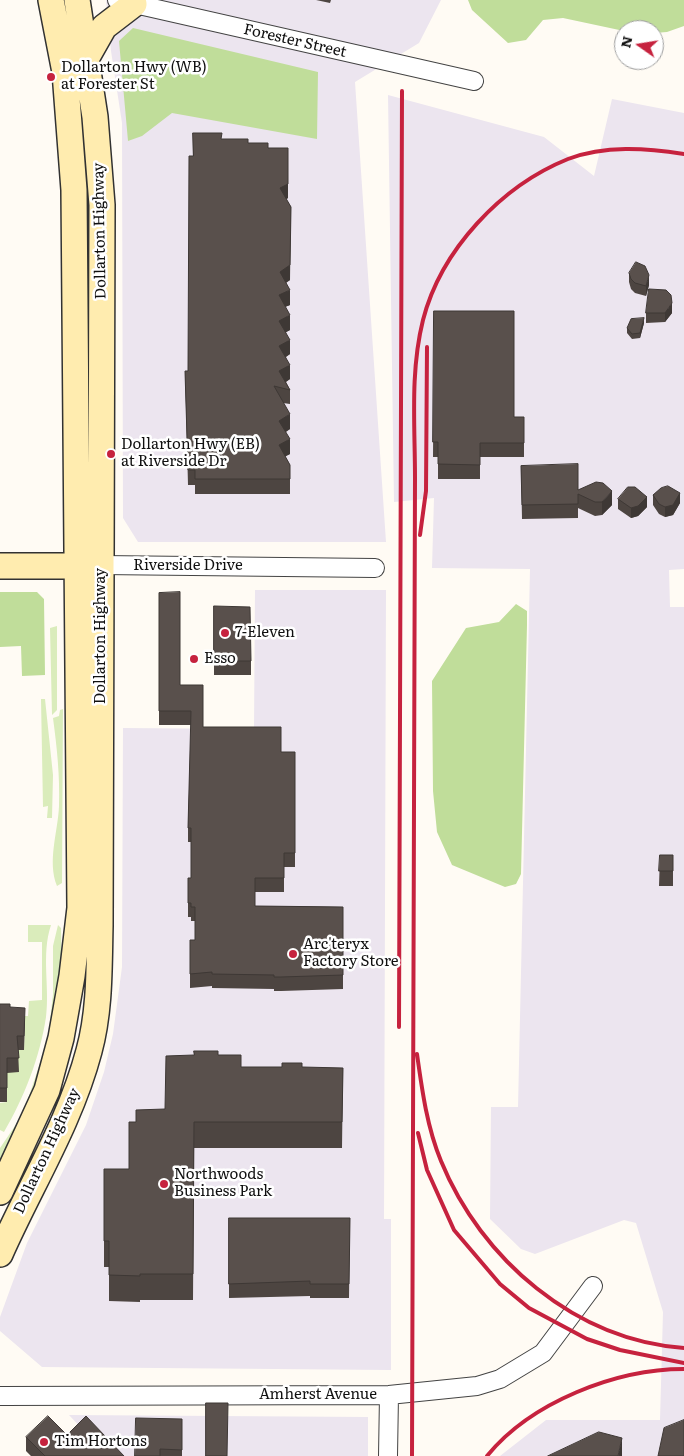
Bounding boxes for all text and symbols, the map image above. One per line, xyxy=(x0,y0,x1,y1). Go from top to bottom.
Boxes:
street label: Forester Street xyxy=(242,20,348,62)
north arrow xyxy=(614,20,664,70)
text: N xyxy=(614,34,636,50)
place label: Dollarton Hwy (WB) at Forester St xyxy=(61,59,207,94)
marker: Dollarton Hwy (WB) at Forester St xyxy=(45,71,57,83)
street label: Dollarton Highway xyxy=(90,163,110,299)
place label: Dollarton Hwy (EB) at Riverside Dr xyxy=(121,436,260,471)
marker: Dollarton Hwy (EB) at Riverside Dr xyxy=(105,448,117,460)
street label: Riverside Drive xyxy=(133,557,243,575)
street label: Dollarton Highway xyxy=(92,568,110,704)
place label: 7-Eleven xyxy=(235,624,295,642)
marker: 7-Eleven xyxy=(219,627,231,639)
place label: Esso xyxy=(204,650,236,668)
marker: Esso xyxy=(188,653,200,665)
place label: Arc'teryx Factory Store xyxy=(303,936,399,971)
marker: Arc'teryx Factory Store xyxy=(287,948,299,960)
street label: Dollarton Highway xyxy=(10,1085,84,1217)
place label: Northwoods Business Park xyxy=(174,1166,272,1201)
marker: Northwoods Business Park xyxy=(158,1178,170,1190)
street label: Amherst Avenue xyxy=(259,1386,377,1404)
place label: Tim Hortons xyxy=(54,1433,147,1451)
marker: Tim Hortons xyxy=(38,1436,50,1448)

